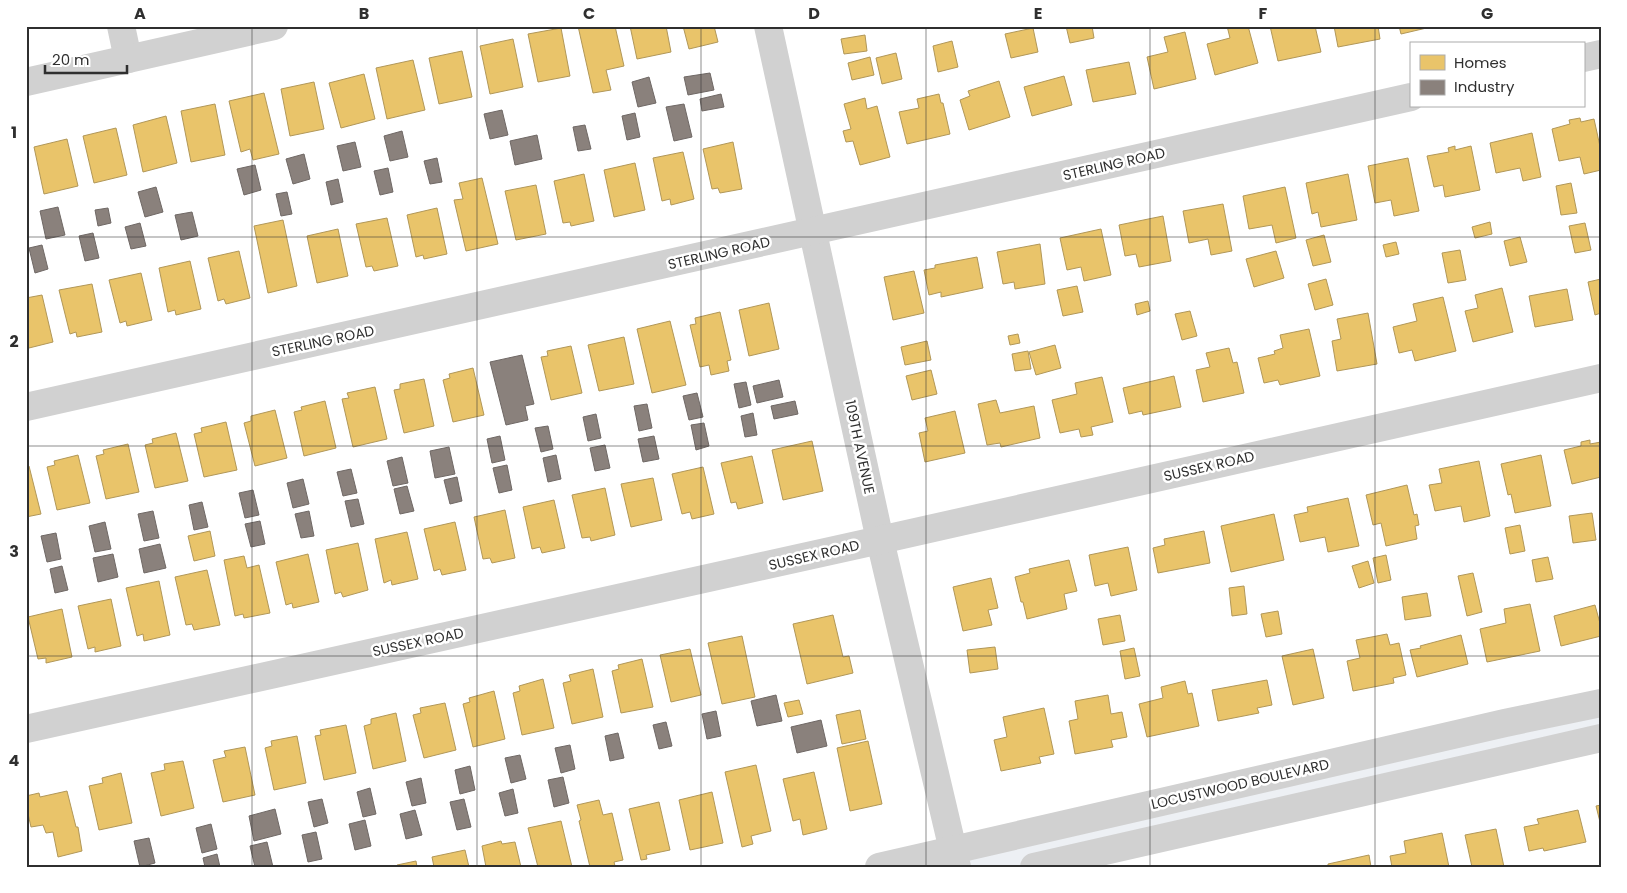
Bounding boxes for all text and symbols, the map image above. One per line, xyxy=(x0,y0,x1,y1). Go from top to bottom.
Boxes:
text: A xyxy=(134,2,146,25)
text: B xyxy=(359,2,369,25)
text: C xyxy=(583,2,595,25)
text: D xyxy=(808,2,820,25)
text: E xyxy=(1034,2,1042,25)
text: F xyxy=(1259,2,1268,25)
text: G xyxy=(1481,2,1493,25)
scale bar xyxy=(45,42,128,74)
legend xyxy=(1410,42,1584,108)
text: 20 m xyxy=(52,49,90,70)
text: Homes xyxy=(1454,52,1507,73)
text: Industry xyxy=(1454,76,1515,97)
text: 1 xyxy=(11,121,17,144)
street label: STERLING ROAD xyxy=(1061,143,1167,185)
street label: STERLING ROAD xyxy=(666,232,772,274)
street label: STERLING ROAD xyxy=(270,320,376,362)
text: 2 xyxy=(9,330,19,353)
street label: 109TH AVENUE xyxy=(840,398,880,496)
street label: SUSSEX ROAD xyxy=(1162,446,1256,486)
street label: SUSSEX ROAD xyxy=(767,535,861,575)
text: 3 xyxy=(9,540,19,563)
street label: SUSSEX ROAD xyxy=(371,623,465,661)
text: 4 xyxy=(9,749,20,772)
street label: LOCUSTWOOD BOULEVARD xyxy=(1149,754,1331,814)

